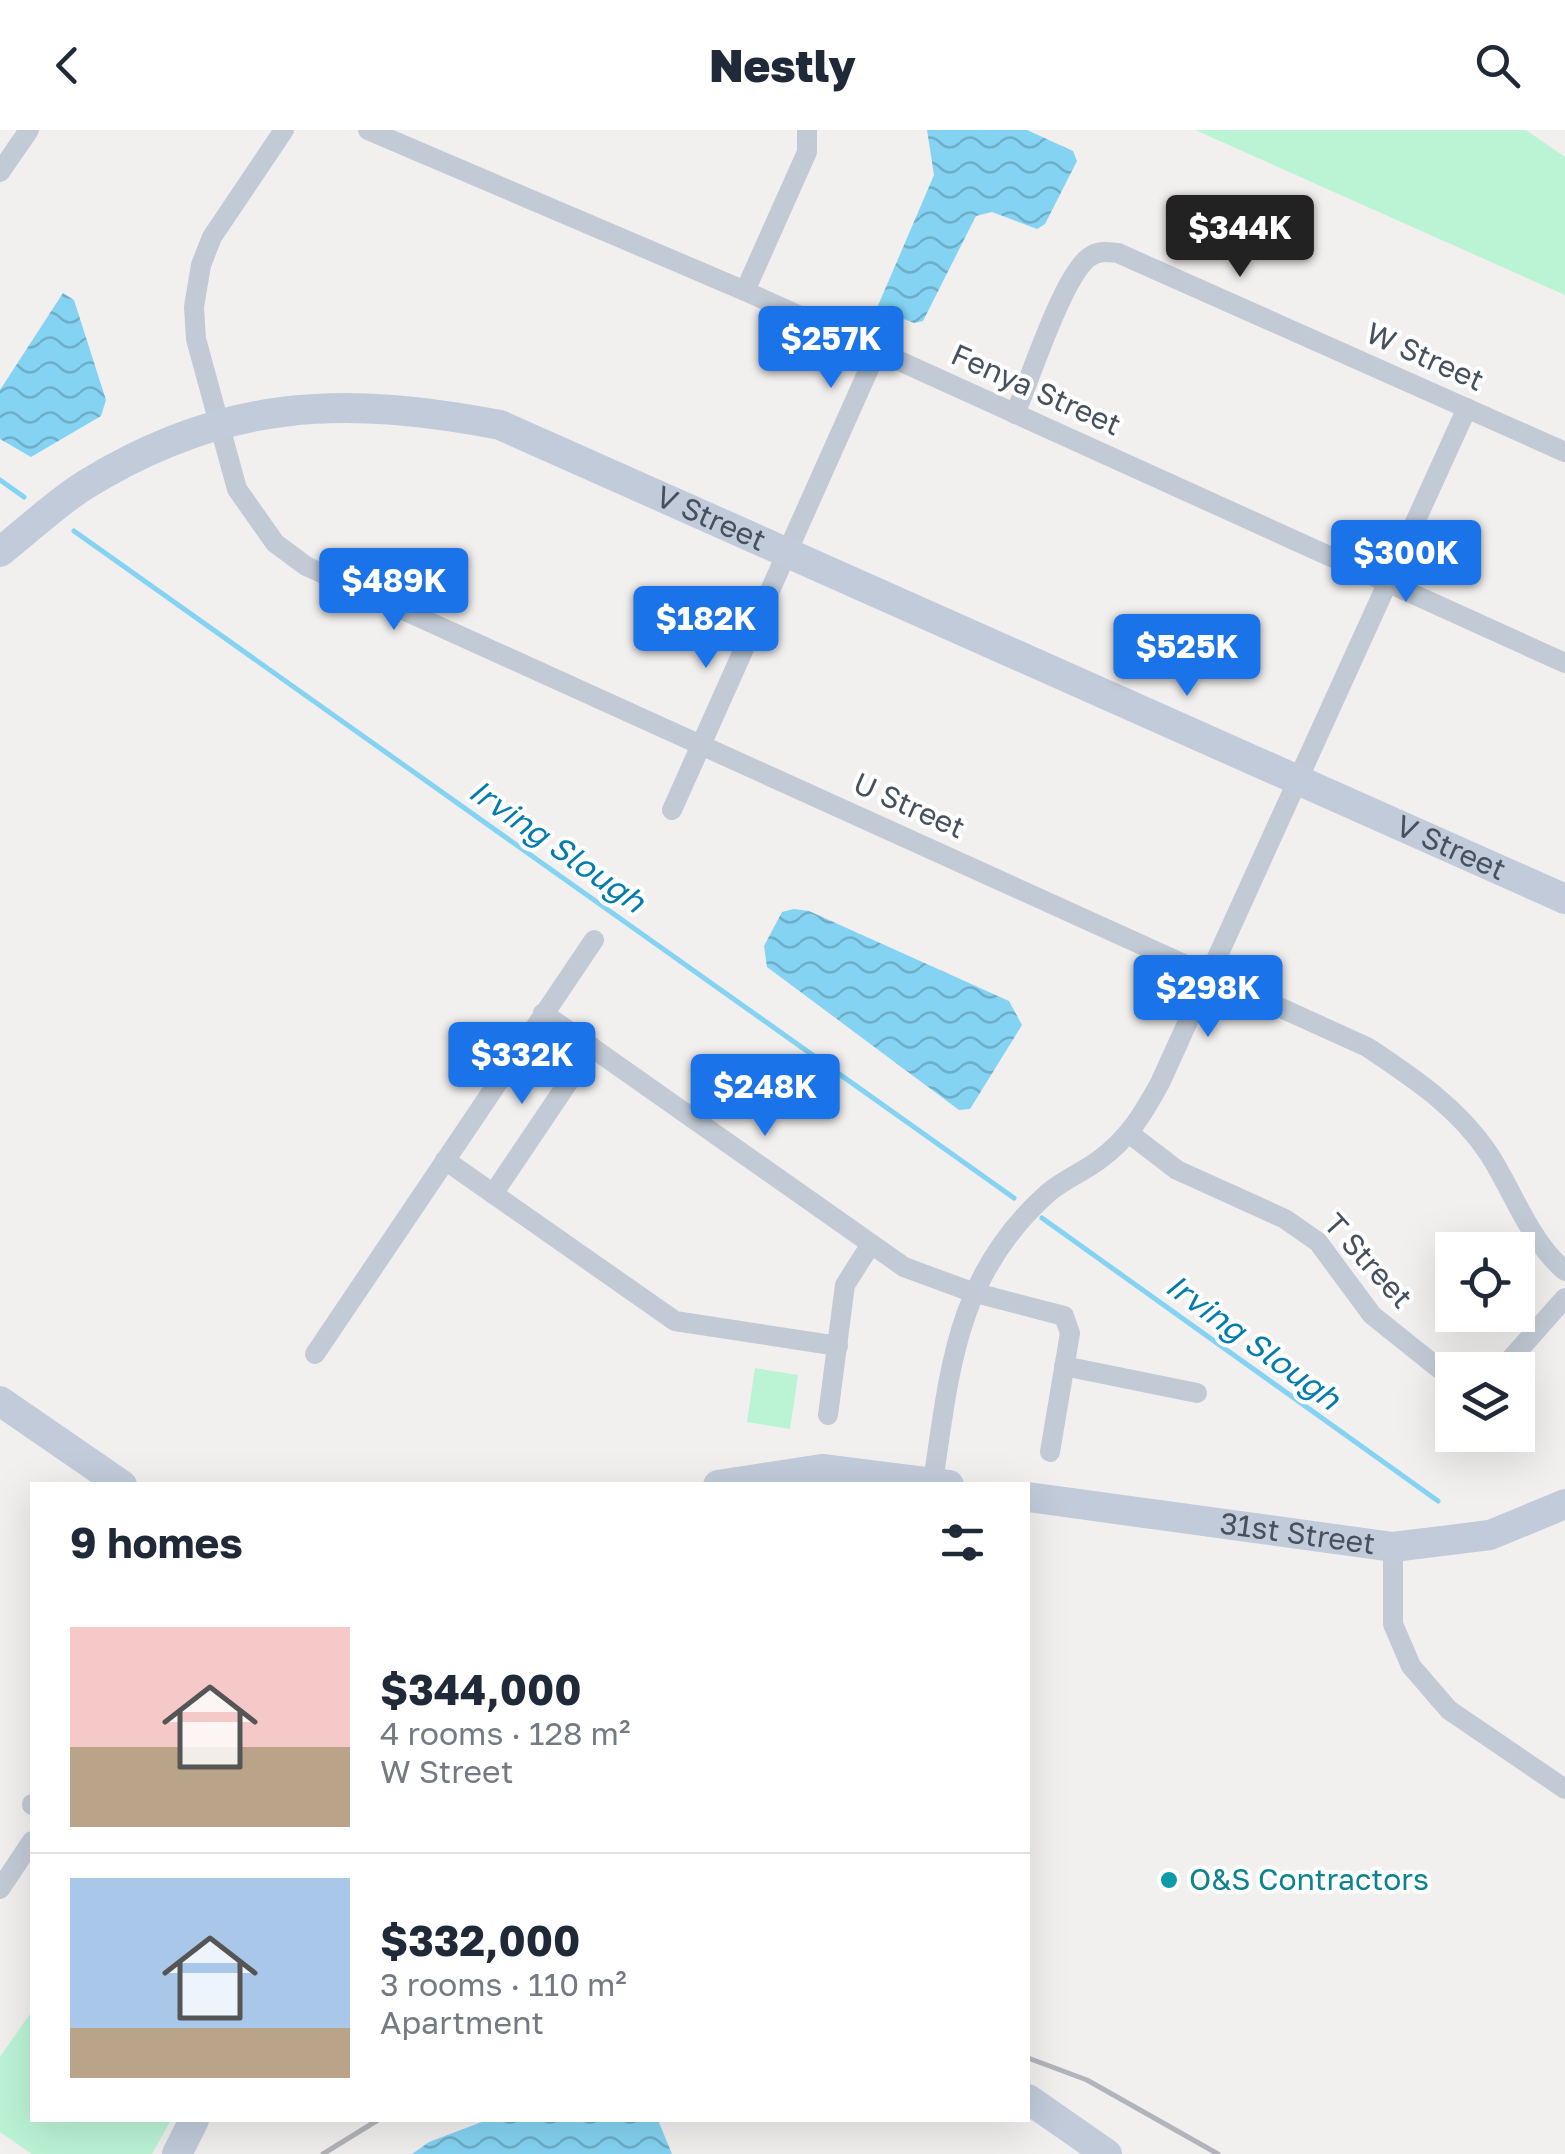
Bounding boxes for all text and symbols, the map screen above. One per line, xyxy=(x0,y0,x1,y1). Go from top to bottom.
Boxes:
icon: back xyxy=(40,38,95,93)
text: Nestly xyxy=(709,38,856,92)
icon: search xyxy=(1470,38,1525,93)
pin: $344K xyxy=(1170,195,1310,280)
text: $344K xyxy=(1188,208,1292,246)
pin: $257K xyxy=(761,306,901,391)
street label: W Street xyxy=(1361,314,1490,398)
text: $257K xyxy=(780,319,882,357)
street label: Fenya Street xyxy=(946,336,1127,443)
street label: V Street xyxy=(651,478,772,558)
pin: $300K xyxy=(1336,520,1476,605)
text: $300K xyxy=(1353,533,1459,571)
pin: $489K xyxy=(324,548,464,633)
text: $489K xyxy=(341,561,447,599)
pin: $182K xyxy=(636,586,776,671)
text: $182K xyxy=(655,599,757,637)
pin: $525K xyxy=(1117,614,1257,699)
text: $525K xyxy=(1135,627,1239,665)
street label: U Street xyxy=(848,765,971,846)
water label: Irving Slough xyxy=(462,771,654,920)
street label: V Street xyxy=(1391,807,1512,887)
pin: $298K xyxy=(1138,955,1278,1040)
text: $298K xyxy=(1156,968,1260,1006)
pin: $332K xyxy=(452,1022,592,1107)
text: $332K xyxy=(470,1035,574,1073)
pin: $248K xyxy=(695,1054,835,1139)
text: $248K xyxy=(713,1067,817,1105)
street label: T Street xyxy=(1317,1206,1421,1315)
map controls xyxy=(1435,1232,1535,1452)
button: locate xyxy=(1435,1232,1535,1332)
water label: Irving Slough xyxy=(1159,1265,1349,1418)
button: layers xyxy=(1435,1352,1535,1452)
street label: 31st Street xyxy=(1218,1504,1378,1561)
icon: filters xyxy=(935,1515,990,1570)
text: 9 homes xyxy=(70,1517,243,1567)
text: $344,000 xyxy=(380,1664,582,1714)
icon: home xyxy=(150,1667,270,1787)
text: 4 rooms · 128 m² xyxy=(380,1714,630,1752)
text: W Street xyxy=(380,1752,513,1790)
place label: O&S Contractors xyxy=(1189,1861,1429,1897)
marker: O&S Contractors xyxy=(1158,1869,1180,1891)
text: $332,000 xyxy=(380,1915,580,1965)
icon: home xyxy=(150,1918,270,2038)
text: 3 rooms · 110 m² xyxy=(380,1965,627,2003)
text: Apartment xyxy=(380,2003,544,2041)

